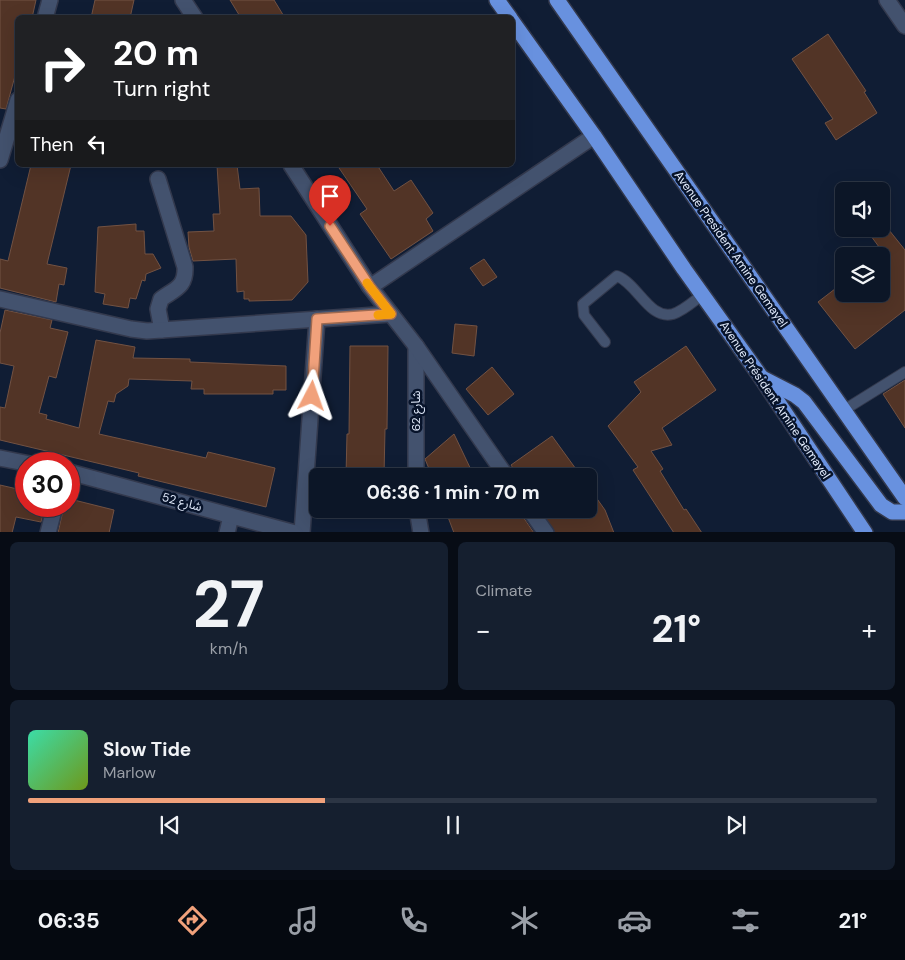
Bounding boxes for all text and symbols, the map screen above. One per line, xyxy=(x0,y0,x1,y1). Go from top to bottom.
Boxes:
text: 20 m xyxy=(113,30,199,76)
icon: right xyxy=(30,35,95,100)
text: Turn right xyxy=(113,74,210,103)
icon: left xyxy=(83,130,111,158)
text: Then xyxy=(30,132,73,157)
street label: Avenue President Amine Gemayel xyxy=(671,168,791,330)
pin xyxy=(309,175,351,226)
icon: arrive xyxy=(316,182,344,210)
map controls xyxy=(835,182,890,302)
button: sound xyxy=(835,182,890,237)
button: layers xyxy=(835,247,890,302)
street label: Avenue Président Amine Gemayel xyxy=(716,318,834,482)
position arrow xyxy=(285,369,337,421)
street label: شارع 62 xyxy=(408,391,425,431)
speed limit sign: 30 xyxy=(15,452,80,517)
text: 06:36 · 1 min · 70 m xyxy=(366,480,540,505)
street label: شارع 52 xyxy=(160,489,204,516)
text: 27 xyxy=(193,563,265,647)
text: Climate xyxy=(476,580,532,601)
text: 21° xyxy=(651,604,701,654)
text: − xyxy=(476,612,491,649)
text: + xyxy=(862,612,877,649)
text: km/h xyxy=(210,638,248,659)
text: Slow Tide xyxy=(103,737,191,762)
text: Marlow xyxy=(103,762,156,783)
icon: previous xyxy=(156,811,184,839)
icon: pause xyxy=(439,811,467,839)
icon: next xyxy=(722,811,750,839)
icon: directions xyxy=(175,903,210,938)
icon: music xyxy=(286,903,321,938)
icon: phone xyxy=(396,903,431,938)
icon: climate xyxy=(507,903,542,938)
icon: car xyxy=(617,903,652,938)
icon: filters xyxy=(728,903,763,938)
text: 06:35 xyxy=(38,906,100,935)
text: 21° xyxy=(838,906,867,935)

